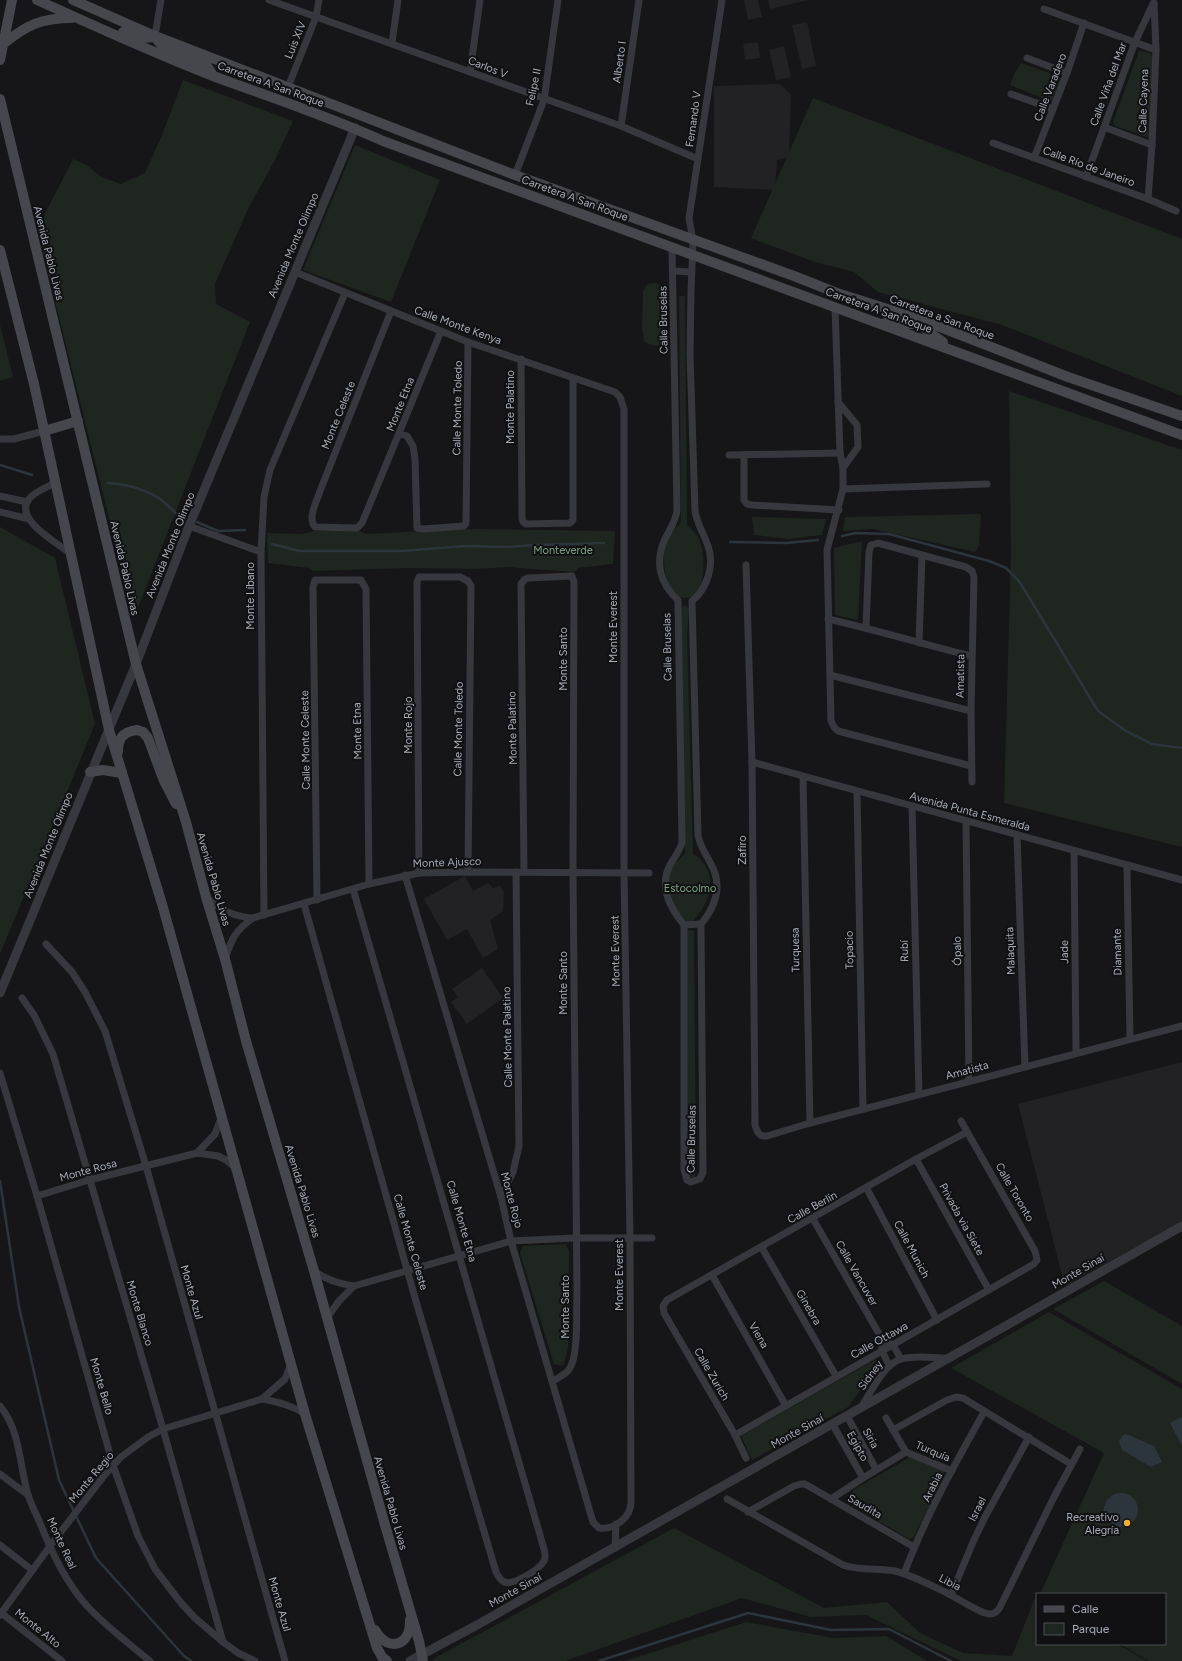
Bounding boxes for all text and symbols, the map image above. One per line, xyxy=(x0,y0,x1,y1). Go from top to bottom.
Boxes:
street label: Luis XIV xyxy=(282,19,309,61)
street label: Alberto I xyxy=(610,40,629,84)
street label: Calle Viña del Mar xyxy=(1087,40,1130,128)
street label: Calle Varadero xyxy=(1032,51,1069,123)
street label: Carlos V xyxy=(466,54,510,81)
street label: Carretera A San Roque xyxy=(216,59,326,110)
street label: Felipe II xyxy=(523,67,544,107)
street label: Calle Cayena xyxy=(1136,69,1151,133)
street label: Fernando V xyxy=(683,90,704,148)
street label: Calle Río de Janeiro xyxy=(1041,144,1137,189)
street label: Carretera A San Roque xyxy=(520,173,630,224)
street label: Avenida Monte Olimpo xyxy=(265,191,321,300)
street label: Avenida Pablo Livas xyxy=(30,205,67,302)
street label: Carretera A San Roque xyxy=(824,285,934,336)
street label: Calle Bruselas xyxy=(656,286,671,354)
street label: Carretera a San Roque xyxy=(888,292,996,342)
street label: Calle Monte Kenya xyxy=(413,304,503,347)
street label: Calle Monte Toledo xyxy=(450,360,465,456)
street label: Monte Palatino xyxy=(504,370,517,444)
street label: Monte Etna xyxy=(384,375,417,433)
street label: Monte Celeste xyxy=(319,379,358,451)
street label: Avenida Monte Olimpo xyxy=(143,490,198,600)
street label: Avenida Pablo Livas xyxy=(107,519,142,617)
park label: Monteverde xyxy=(533,544,593,557)
street label: Monte Líbano xyxy=(244,562,257,630)
street label: Monte Everest xyxy=(607,591,620,663)
street label: Calle Bruselas xyxy=(660,613,675,681)
street label: Monte Santo xyxy=(557,627,570,691)
street label: Amatista xyxy=(954,654,967,698)
street label: Calle Monte Toledo xyxy=(451,681,466,777)
street label: Calle Monte Celeste xyxy=(298,690,313,790)
street label: Monte Palatino xyxy=(505,691,520,765)
street label: Monte Rojo xyxy=(402,696,415,754)
street label: Monte Etna xyxy=(351,702,364,760)
street label: Avenida Punta Esmeralda xyxy=(908,789,1032,834)
street label: Avenida Monte Olimpo xyxy=(21,790,76,900)
street label: Avenida Pablo Livas xyxy=(194,831,233,927)
street label: Zafiro xyxy=(736,835,749,865)
street label: Monte Ajusco xyxy=(412,855,482,870)
park label: Estocolmo xyxy=(664,882,716,895)
street label: Monte Everest xyxy=(608,915,623,987)
street label: Malaquita xyxy=(1003,927,1018,975)
street label: Turquesa xyxy=(789,928,802,972)
street label: Diamante xyxy=(1111,928,1124,976)
street label: Topacio xyxy=(843,930,856,969)
street label: Ópalo xyxy=(950,936,964,966)
street label: Rubí xyxy=(898,939,911,962)
street label: Jade xyxy=(1058,940,1071,964)
street label: Monte Santo xyxy=(557,951,570,1015)
street label: Calle Monte Palatino xyxy=(500,986,515,1088)
street label: Amatista xyxy=(944,1059,990,1082)
street label: Calle Bruselas xyxy=(684,1105,699,1173)
street label: Avenida Pablo Livas xyxy=(282,1143,323,1239)
street label: Monte Rosa xyxy=(58,1157,118,1184)
street label: Calle Toronto xyxy=(993,1161,1037,1224)
street label: Monte Rojo xyxy=(498,1171,525,1229)
street label: Calle Monte Etna xyxy=(444,1179,479,1263)
street label: Privada via Siete xyxy=(936,1181,987,1258)
street label: Calle Berlín xyxy=(785,1188,839,1226)
street label: Calle Monte Celeste xyxy=(391,1193,430,1292)
street label: Calle Munich xyxy=(891,1218,932,1280)
street label: Calle Vancuver xyxy=(833,1238,881,1309)
street label: Monte Everest xyxy=(613,1239,626,1311)
street label: Monte Sinaí xyxy=(1050,1251,1107,1292)
street label: Monte Azul xyxy=(178,1263,205,1321)
street label: Monte Santo xyxy=(559,1275,572,1339)
street label: Monte Blanco xyxy=(123,1279,156,1348)
street label: Ginebra xyxy=(793,1287,824,1327)
street label: Calle Ottawa xyxy=(848,1319,910,1362)
street label: Viena xyxy=(746,1320,771,1351)
street label: Calle Zurich xyxy=(691,1346,732,1403)
street label: Monte Bello xyxy=(87,1356,116,1416)
street label: Sidney xyxy=(855,1358,886,1393)
street label: Monte Sinaí xyxy=(769,1411,826,1451)
street label: Siria xyxy=(860,1426,881,1451)
street label: Egipto xyxy=(844,1429,871,1464)
street label: Turquía xyxy=(914,1438,952,1464)
street label: Monte Regio xyxy=(66,1449,117,1506)
street label: Avenida Pablo Livas xyxy=(371,1455,410,1551)
street label: Arabia xyxy=(920,1470,945,1504)
street label: Saudita xyxy=(845,1491,884,1521)
street label: Israel xyxy=(966,1495,989,1524)
place label: Recreativo Alegría xyxy=(1066,1511,1119,1537)
street label: Monte Real xyxy=(44,1515,79,1571)
marker: Recreativo Alegría xyxy=(1122,1518,1132,1528)
street label: Monte Sinaí xyxy=(487,1570,544,1610)
street label: Libia xyxy=(937,1572,963,1593)
street label: Monte Azul xyxy=(266,1575,293,1633)
legend xyxy=(1036,1593,1166,1645)
text: Calle xyxy=(1072,1602,1099,1616)
street label: Monte Alto xyxy=(12,1606,63,1651)
text: Parque xyxy=(1072,1622,1110,1636)

